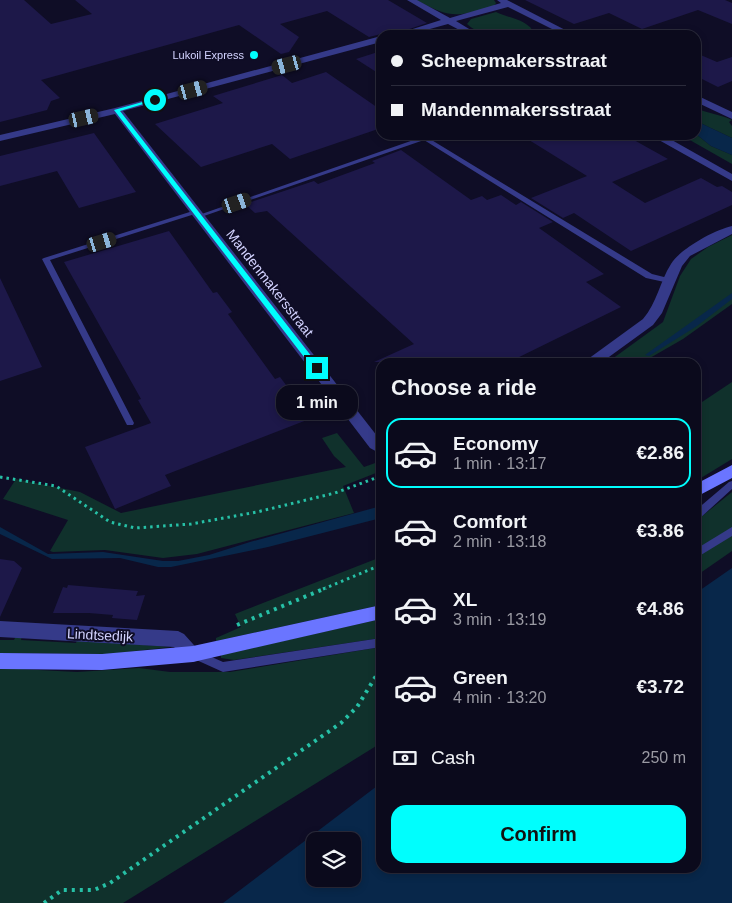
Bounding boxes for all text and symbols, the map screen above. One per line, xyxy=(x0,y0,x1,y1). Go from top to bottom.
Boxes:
place label: Lukoil Express xyxy=(172,49,244,61)
marker: Lukoil Express xyxy=(248,49,260,61)
text: Scheepmakersstraat xyxy=(421,50,607,71)
car xyxy=(270,54,303,76)
car xyxy=(176,79,209,101)
route start xyxy=(144,89,166,111)
text: Mandenmakersstraat xyxy=(421,99,611,120)
car xyxy=(67,107,100,129)
car xyxy=(220,191,253,215)
street label: Mandenmakersstraat xyxy=(223,226,317,340)
car xyxy=(85,230,118,254)
route end xyxy=(306,357,328,379)
text: Choose a ride xyxy=(391,375,536,400)
callout: 1 min xyxy=(276,386,358,420)
text: 1 min xyxy=(296,394,338,411)
icon: car xyxy=(393,431,438,476)
text: Economy xyxy=(453,433,539,454)
text: €2.86 xyxy=(636,442,684,463)
text: 1 min · 13:17 xyxy=(453,455,546,472)
icon: car xyxy=(393,509,438,554)
text: Comfort xyxy=(453,511,527,532)
text: €3.86 xyxy=(636,520,684,541)
text: 2 min · 13:18 xyxy=(453,533,546,550)
icon: car xyxy=(393,587,438,632)
text: XL xyxy=(453,589,477,610)
text: €4.86 xyxy=(636,598,684,619)
text: 3 min · 13:19 xyxy=(453,611,546,628)
street label: Lindtsedijk xyxy=(67,625,134,645)
icon: car xyxy=(393,665,438,710)
text: Green xyxy=(453,667,508,688)
text: €3.72 xyxy=(636,676,684,697)
text: 4 min · 13:20 xyxy=(453,689,546,706)
icon: cash xyxy=(391,744,419,772)
text: Cash xyxy=(431,747,475,768)
text: 250 m xyxy=(642,749,686,766)
button: Confirm xyxy=(391,805,686,863)
map controls xyxy=(306,832,361,887)
button: layers xyxy=(306,832,361,887)

